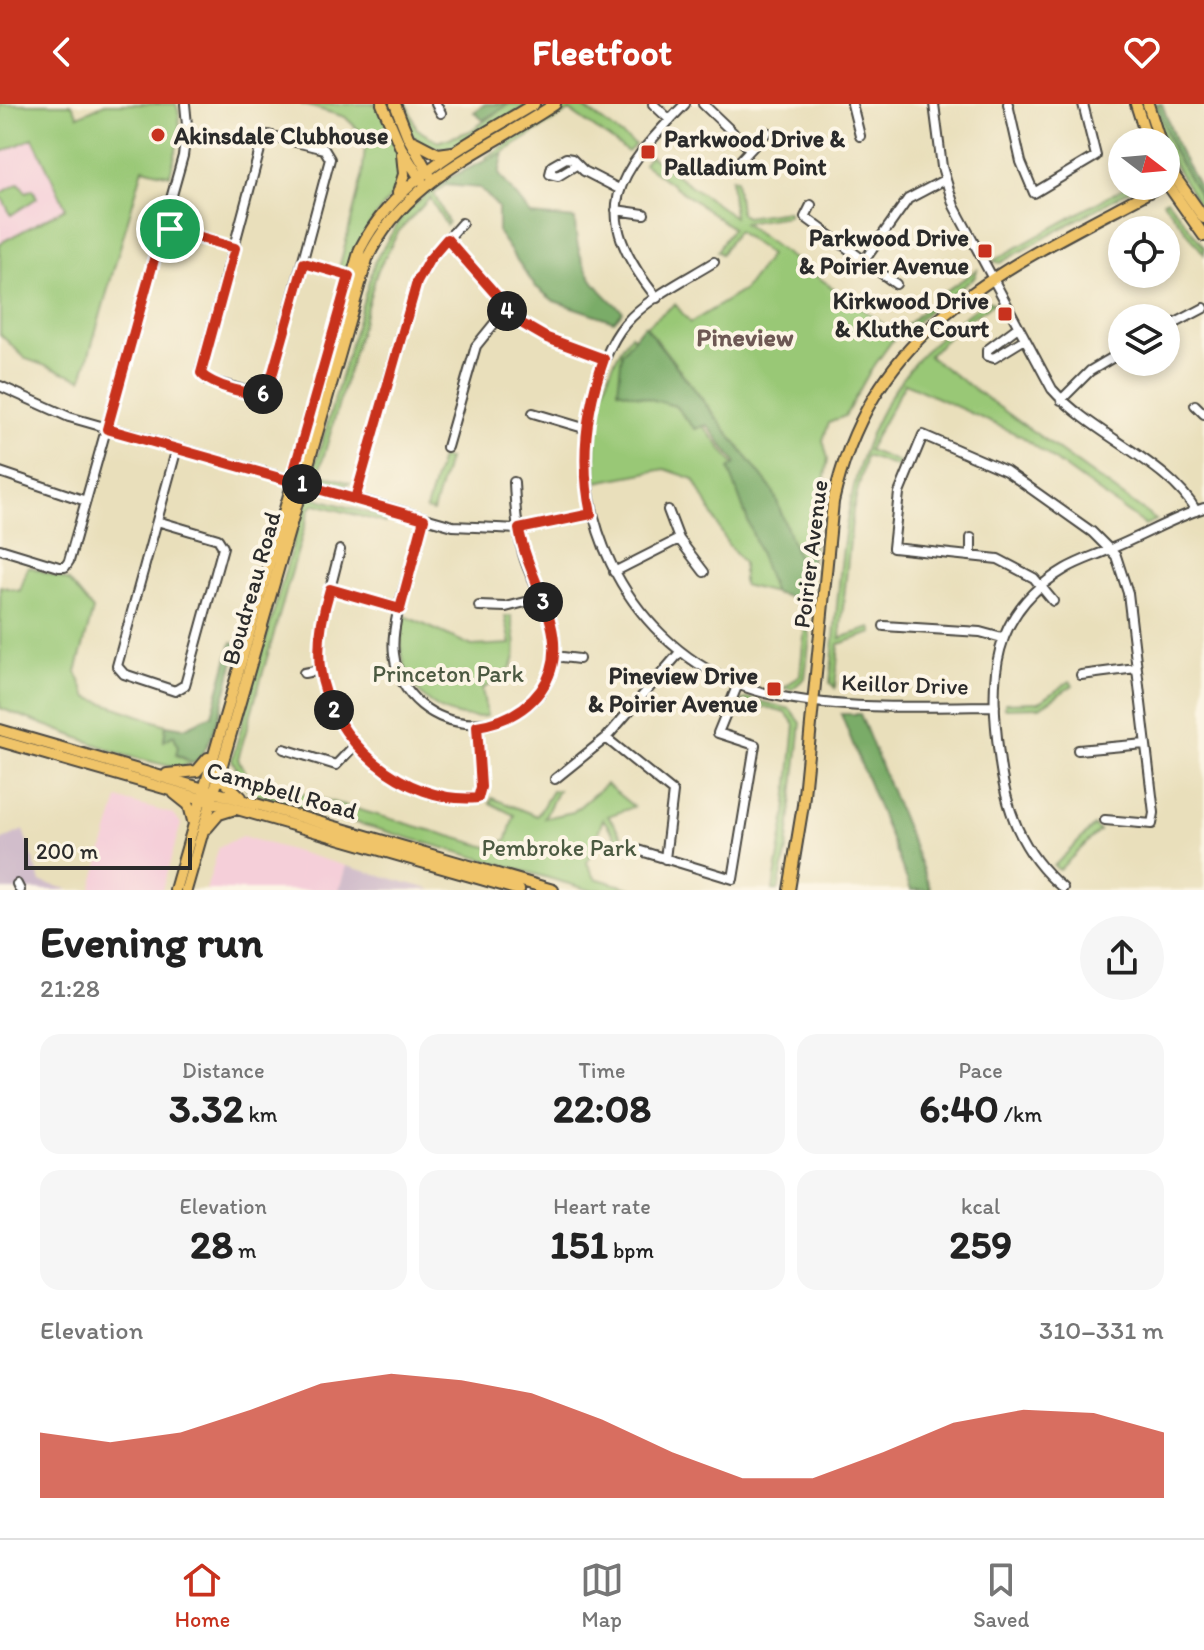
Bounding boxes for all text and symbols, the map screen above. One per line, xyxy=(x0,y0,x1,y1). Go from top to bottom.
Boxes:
icon: back xyxy=(40,30,84,74)
icon: heart xyxy=(1120,30,1164,74)
text: Fleetfoot xyxy=(532,31,672,74)
place label: Akinsdale Clubhouse xyxy=(173,121,388,150)
place label: Parkwood Drive & Palladium Point xyxy=(664,124,846,181)
marker: Akinsdale Clubhouse xyxy=(149,126,167,144)
north arrow xyxy=(1108,128,1180,200)
map controls xyxy=(1108,128,1180,376)
marker: Parkwood Drive & Palladium Point xyxy=(639,143,657,161)
pin xyxy=(136,195,204,263)
icon: arrive xyxy=(148,207,192,251)
button: locate xyxy=(1108,216,1180,288)
place label: Parkwood Drive & Poirier Avenue xyxy=(799,223,969,280)
marker: Parkwood Drive & Poirier Avenue xyxy=(976,242,994,260)
place label: Kirkwood Drive & Kluthe Court xyxy=(833,286,989,343)
pin: 4 xyxy=(487,291,527,331)
text: 4 xyxy=(500,297,514,324)
button: layers xyxy=(1108,304,1180,376)
marker: Kirkwood Drive & Kluthe Court xyxy=(996,305,1014,323)
district label: Pineview xyxy=(696,321,794,353)
pin: 6 xyxy=(243,374,283,414)
text: 6 xyxy=(257,380,269,407)
pin: 1 xyxy=(282,464,322,504)
text: 1 xyxy=(297,470,307,497)
street label: Poirier Avenue xyxy=(787,478,833,630)
street label: Boudreau Road xyxy=(215,508,287,668)
pin: 3 xyxy=(523,582,563,622)
text: 3 xyxy=(537,588,549,615)
park label: Princeton Park xyxy=(372,659,524,688)
place label: Pineview Drive & Poirier Avenue xyxy=(588,661,758,718)
street label: Keillor Drive xyxy=(841,667,969,701)
marker: Pineview Drive & Poirier Avenue xyxy=(765,680,783,698)
pin: 2 xyxy=(314,690,354,730)
text: 2 xyxy=(328,696,340,723)
street label: Campbell Road xyxy=(203,755,361,825)
park label: Pembroke Park xyxy=(481,833,637,862)
scale bar xyxy=(24,834,192,870)
text: 200 m xyxy=(36,838,98,865)
text: Evening run xyxy=(40,915,263,968)
button: share xyxy=(1080,916,1164,1000)
text: 21:28 xyxy=(40,972,100,1004)
text: Distance xyxy=(182,1057,265,1084)
text: Time xyxy=(579,1057,625,1084)
text: Pace xyxy=(959,1057,1003,1084)
text: 3.32 xyxy=(169,1084,244,1132)
text: 22:08 xyxy=(553,1084,651,1132)
text: 6:40 xyxy=(919,1084,999,1132)
text: km xyxy=(244,1101,278,1128)
text: /km xyxy=(999,1101,1042,1128)
text: Elevation xyxy=(180,1193,267,1220)
text: Heart rate xyxy=(553,1193,651,1220)
text: kcal xyxy=(961,1193,1000,1220)
text: 28 xyxy=(190,1220,233,1268)
text: 151 xyxy=(550,1220,608,1268)
text: 259 xyxy=(949,1220,1012,1268)
text: m xyxy=(233,1237,257,1264)
text: bpm xyxy=(608,1237,654,1264)
text: Elevation xyxy=(40,1314,143,1346)
text: 310–331 m xyxy=(1039,1314,1164,1346)
tab: Home xyxy=(175,1558,230,1633)
tab: Map xyxy=(580,1558,624,1633)
tab: Saved xyxy=(973,1558,1029,1633)

